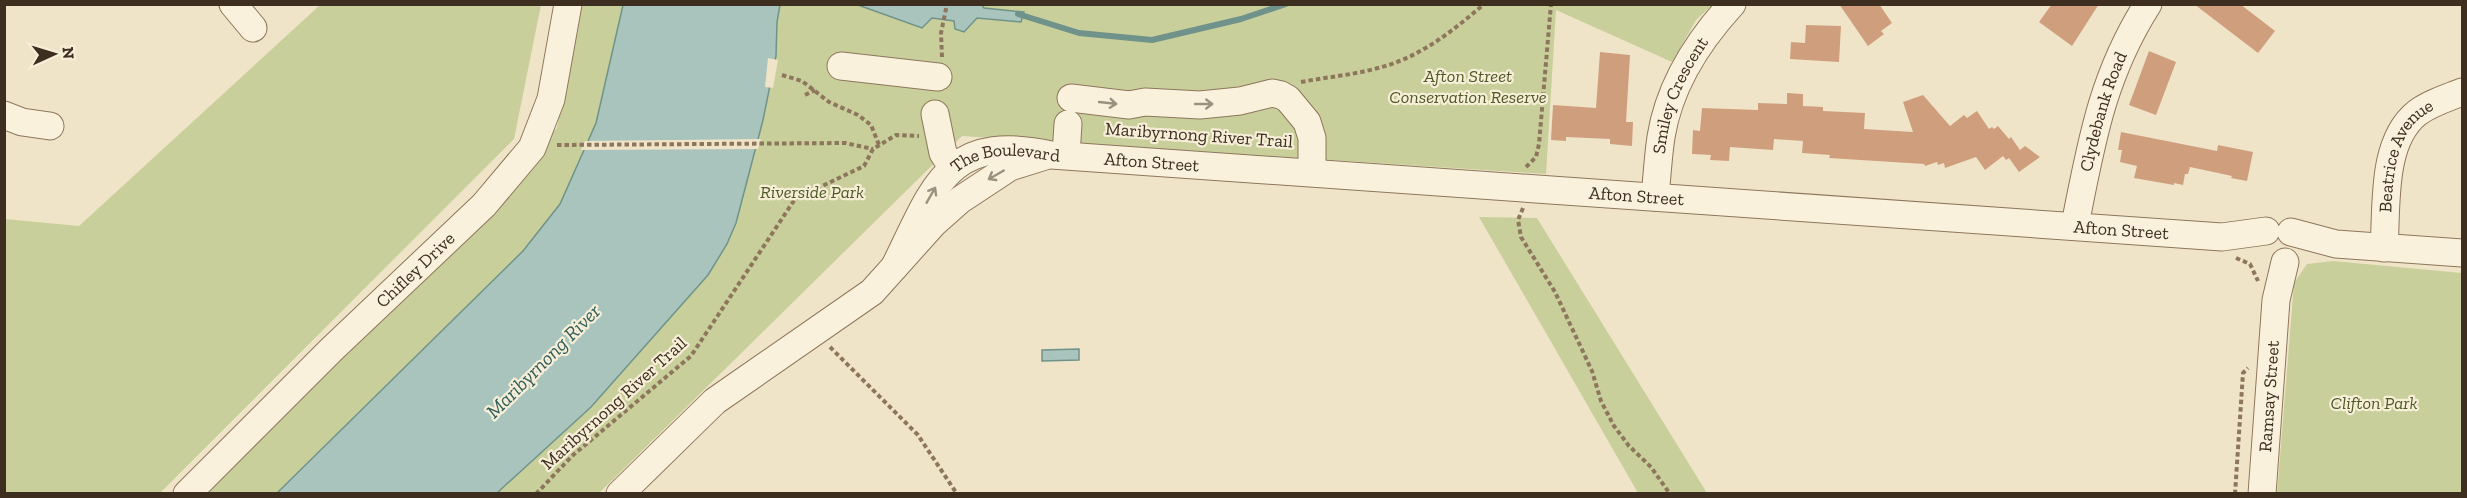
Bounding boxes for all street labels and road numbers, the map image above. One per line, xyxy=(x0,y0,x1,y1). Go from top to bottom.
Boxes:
street label: Smiley Crescent xyxy=(1648,32,1713,155)
street label: Clydebank Road xyxy=(2075,48,2132,174)
street label: Beatrice Avenue xyxy=(2374,94,2437,213)
street label: Maribyrnong River Trail xyxy=(1104,117,1294,153)
street label: The Boulevard xyxy=(946,139,1061,177)
street label: Afton Street xyxy=(1103,148,1200,176)
street label: Afton Street xyxy=(1588,182,1685,210)
street label: Afton Street xyxy=(2073,216,2170,244)
street label: Chifley Drive xyxy=(371,227,459,312)
street label: Maribyrnong River Trail xyxy=(537,332,691,474)
street label: Ramsay Street xyxy=(2254,339,2284,453)

